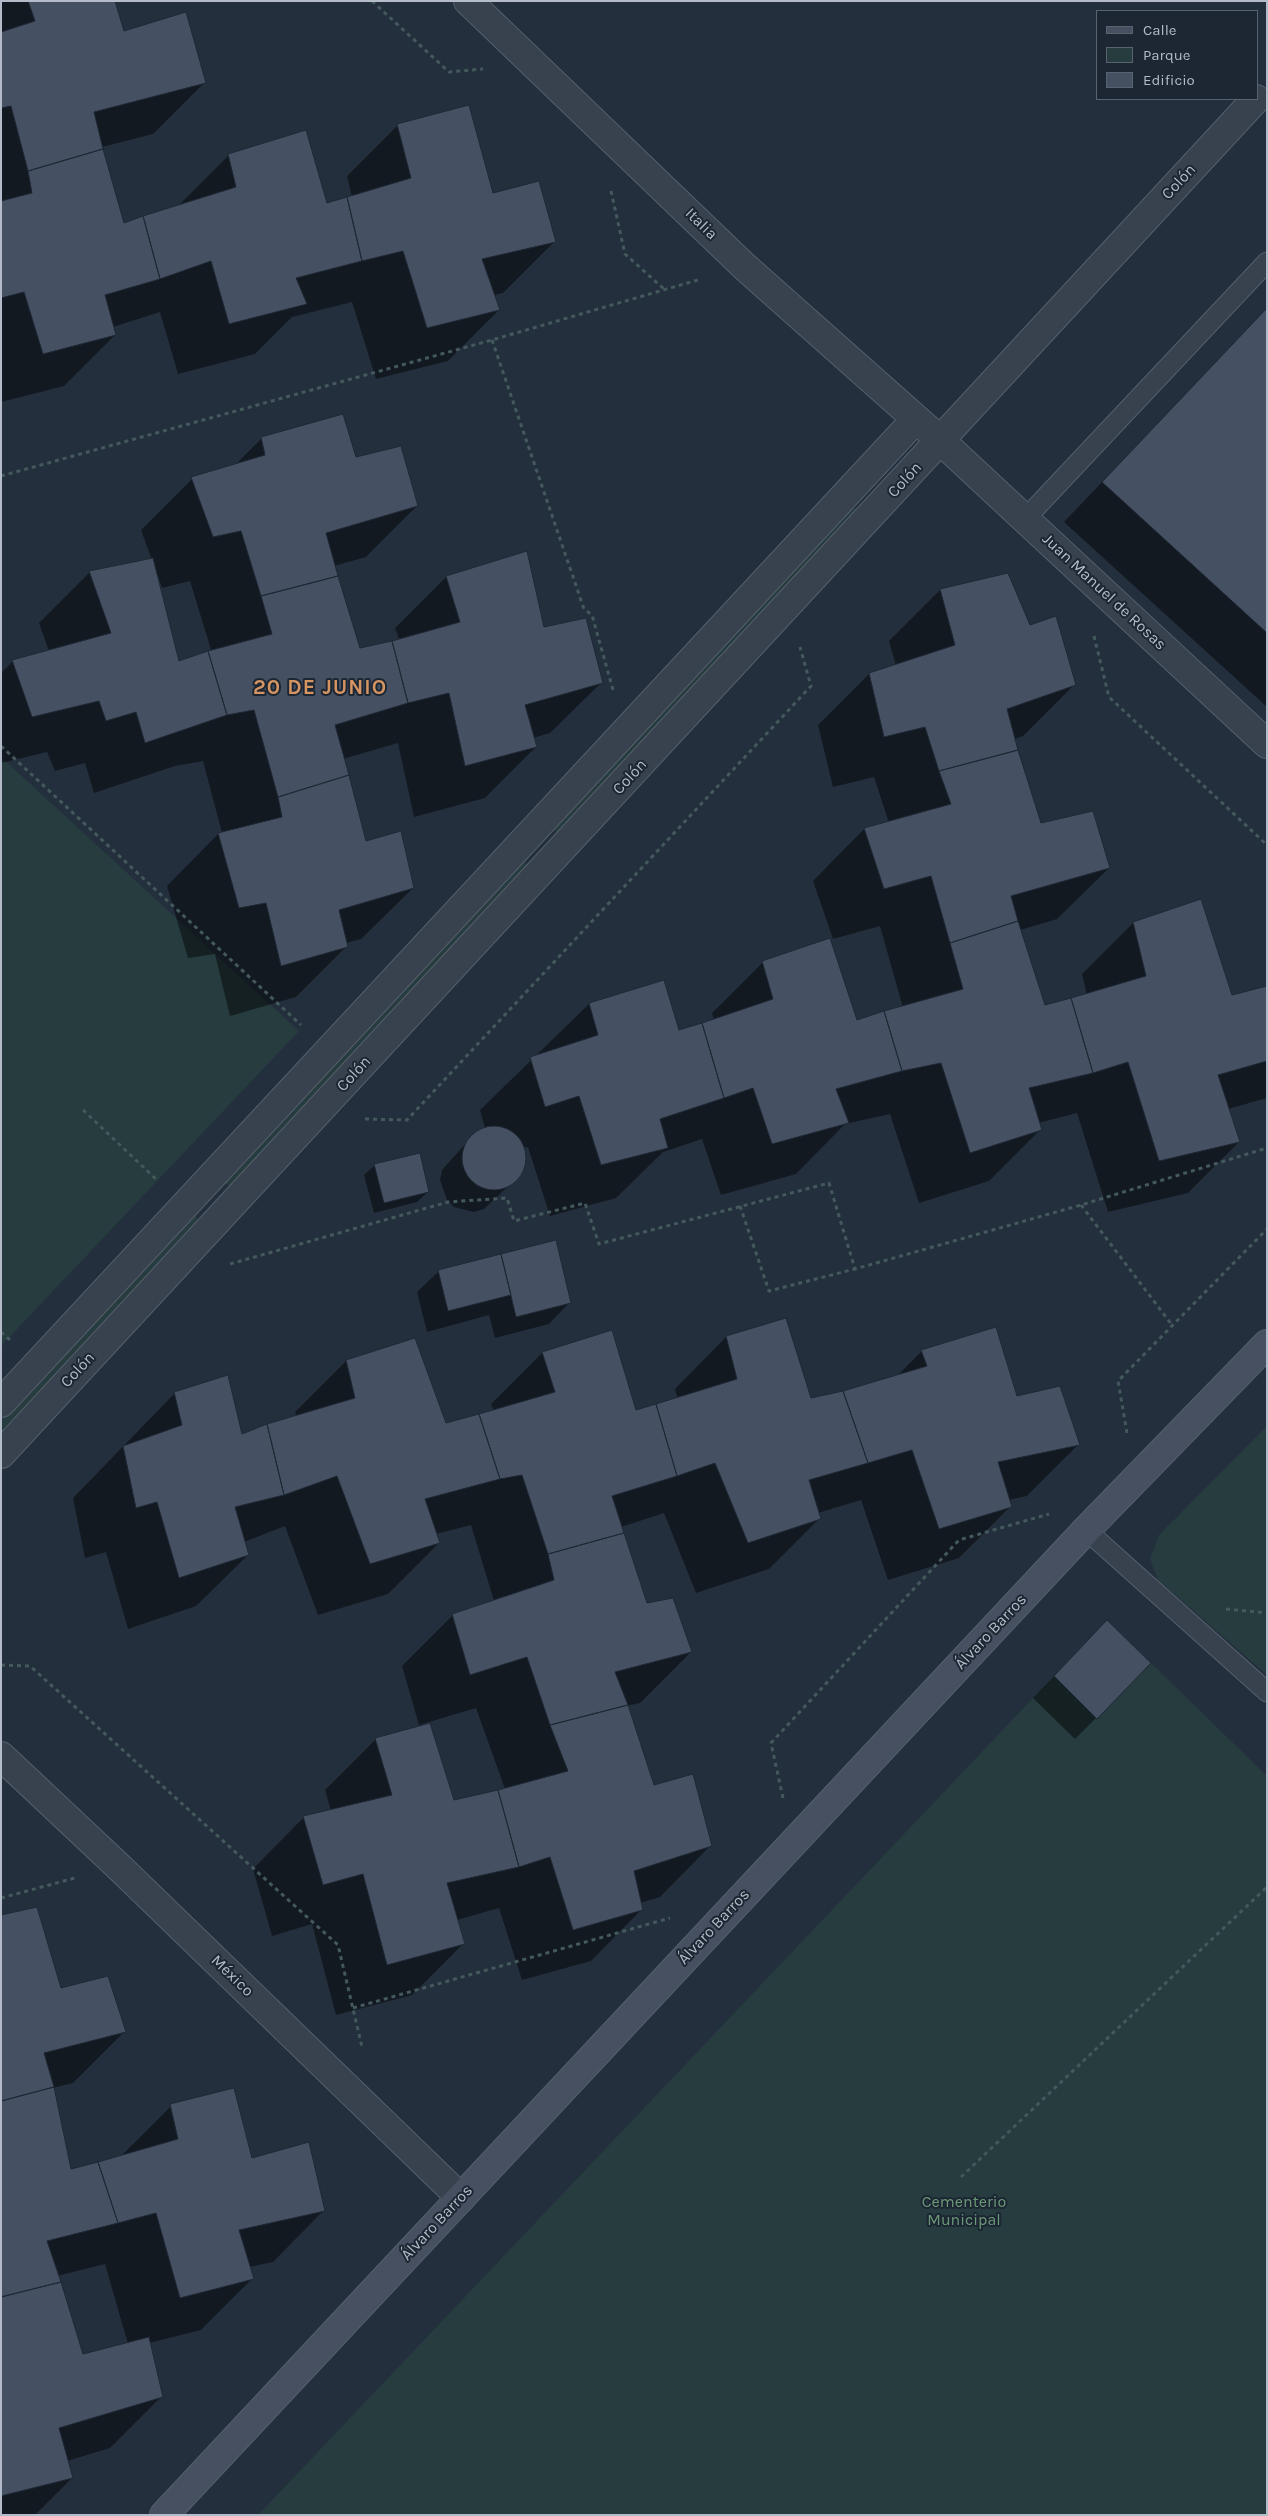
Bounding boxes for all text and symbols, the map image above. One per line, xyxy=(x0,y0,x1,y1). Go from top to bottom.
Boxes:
legend xyxy=(1096,10,1258,100)
text: Calle xyxy=(1143,21,1177,39)
text: Parque xyxy=(1143,46,1191,64)
text: Edificio xyxy=(1143,71,1195,89)
street label: Colón xyxy=(1158,160,1200,204)
street label: Italia xyxy=(681,204,721,244)
street label: Colón xyxy=(884,458,926,502)
street label: Juan Manuel de Rosas xyxy=(1038,530,1170,654)
district label: 20 DE JUNIO xyxy=(252,675,388,701)
street label: Colón xyxy=(609,755,651,799)
street label: Colón xyxy=(333,1052,375,1096)
street label: Colón xyxy=(57,1348,99,1392)
street label: Álvaro Barros xyxy=(951,1590,1031,1674)
street label: Álvaro Barros xyxy=(674,1885,754,1969)
street label: México xyxy=(207,1951,257,2001)
street label: Álvaro Barros xyxy=(397,2181,477,2265)
park label: Cementerio Municipal xyxy=(922,2192,1006,2230)

